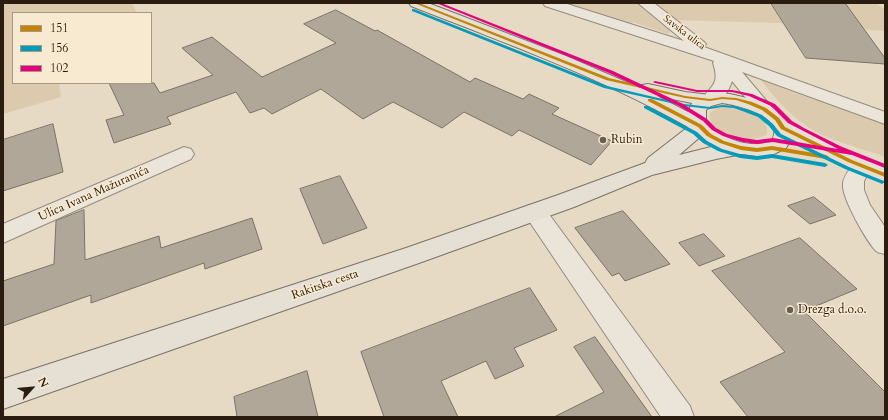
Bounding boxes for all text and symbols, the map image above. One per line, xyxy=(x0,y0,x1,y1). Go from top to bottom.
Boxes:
legend xyxy=(12,12,152,84)
street label: Savska ulica xyxy=(660,13,708,53)
text: 151 xyxy=(50,20,68,36)
text: 156 xyxy=(50,40,68,56)
text: 102 xyxy=(50,60,68,76)
place label: Rubin xyxy=(611,133,643,147)
marker: Rubin xyxy=(598,135,608,145)
street label: Ulica Ivana Mažuranića xyxy=(36,163,152,225)
street label: Rakitska cesta xyxy=(290,267,360,303)
place label: Drezga d.o.o. xyxy=(798,303,867,317)
marker: Drezga d.o.o. xyxy=(785,305,795,315)
north arrow xyxy=(12,368,52,408)
text: N xyxy=(34,375,52,390)

